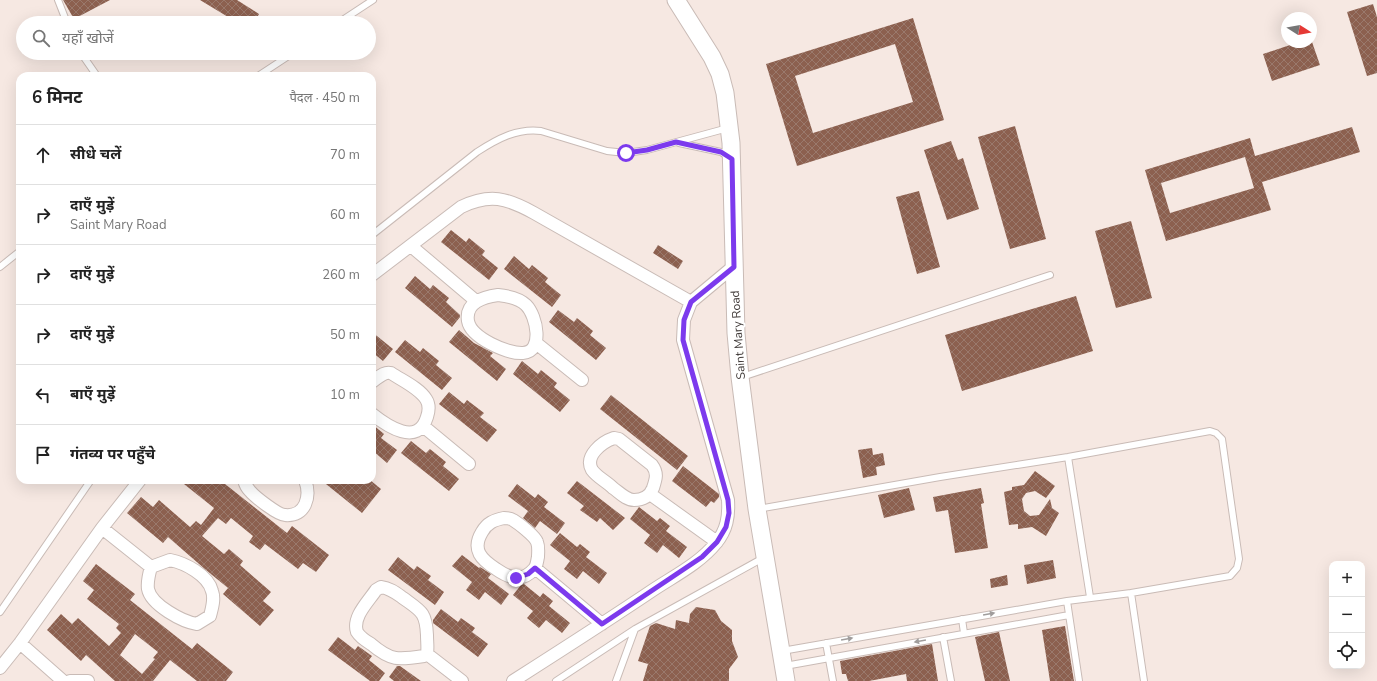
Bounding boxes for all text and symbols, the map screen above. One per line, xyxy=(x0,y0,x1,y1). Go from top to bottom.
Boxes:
north arrow xyxy=(1281,12,1317,48)
search box xyxy=(16,16,376,60)
icon: search xyxy=(30,27,52,49)
text: यहाँ खोजें xyxy=(62,28,114,48)
text: 6 मिनट xyxy=(32,86,82,109)
text: पैदल · 450 m xyxy=(289,89,360,107)
icon: ahead xyxy=(32,144,54,166)
text: सीधे चलें xyxy=(70,144,121,164)
route start xyxy=(617,144,635,162)
text: 70 m xyxy=(330,146,360,164)
text: दाएँ मुड़ें xyxy=(70,195,114,215)
icon: right xyxy=(32,204,54,226)
text: 60 m xyxy=(330,206,360,224)
text: Saint Mary Road xyxy=(70,216,167,234)
icon: right xyxy=(32,264,54,286)
text: दाएँ मुड़ें xyxy=(70,264,114,284)
text: 260 m xyxy=(322,266,360,284)
street label: Saint Mary Road xyxy=(727,290,749,380)
icon: right xyxy=(32,324,54,346)
text: दाएँ मुड़ें xyxy=(70,324,114,344)
text: 50 m xyxy=(330,326,360,344)
icon: left xyxy=(32,384,54,406)
text: बाएँ मुड़ें xyxy=(70,384,115,404)
text: 10 m xyxy=(330,386,360,404)
icon: arrive xyxy=(32,444,54,466)
text: गंतव्य पर पहुँचे xyxy=(70,444,155,464)
map controls xyxy=(1329,561,1365,669)
button: + xyxy=(1329,561,1365,597)
route end xyxy=(507,569,525,587)
button: − xyxy=(1329,597,1365,633)
one-way arrow xyxy=(983,611,995,617)
button: locate xyxy=(1329,633,1365,669)
one-way arrow xyxy=(841,636,853,642)
one-way arrow xyxy=(914,639,926,645)

